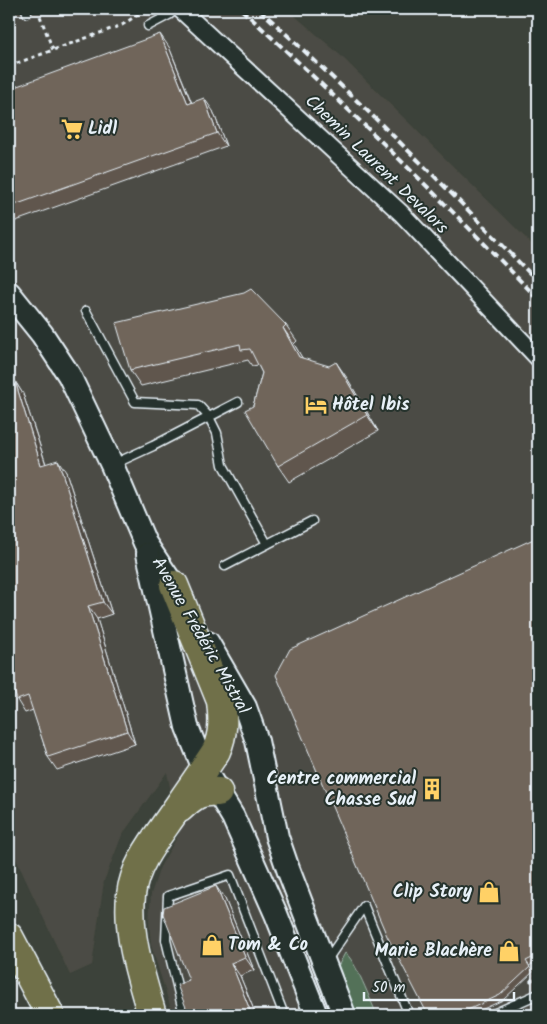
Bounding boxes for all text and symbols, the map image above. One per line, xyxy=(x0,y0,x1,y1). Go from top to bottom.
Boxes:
street label: Chemin Laurent Devalors xyxy=(297,88,455,242)
place label: Lidl xyxy=(88,115,117,144)
supermarket icon: Lidl xyxy=(59,116,85,142)
place label: Hôtel Ibis xyxy=(332,391,410,420)
hotel icon: Hôtel Ibis xyxy=(303,392,329,418)
street label: Avenue Frédéric Mistral xyxy=(143,552,257,721)
place label: Centre commercial Chasse Sud xyxy=(267,765,416,815)
building icon: Centre commercial Chasse Sud xyxy=(419,776,445,802)
place label: Clip Story xyxy=(393,878,473,907)
shop icon: Clip Story xyxy=(476,879,502,905)
place label: Tom & Co xyxy=(228,931,308,960)
shop icon: Tom & Co xyxy=(199,932,225,958)
place label: Marie Blachère xyxy=(375,937,492,966)
shop icon: Marie Blachère xyxy=(496,938,522,964)
scale bar xyxy=(364,969,514,1001)
text: 50 m xyxy=(372,976,406,1000)

